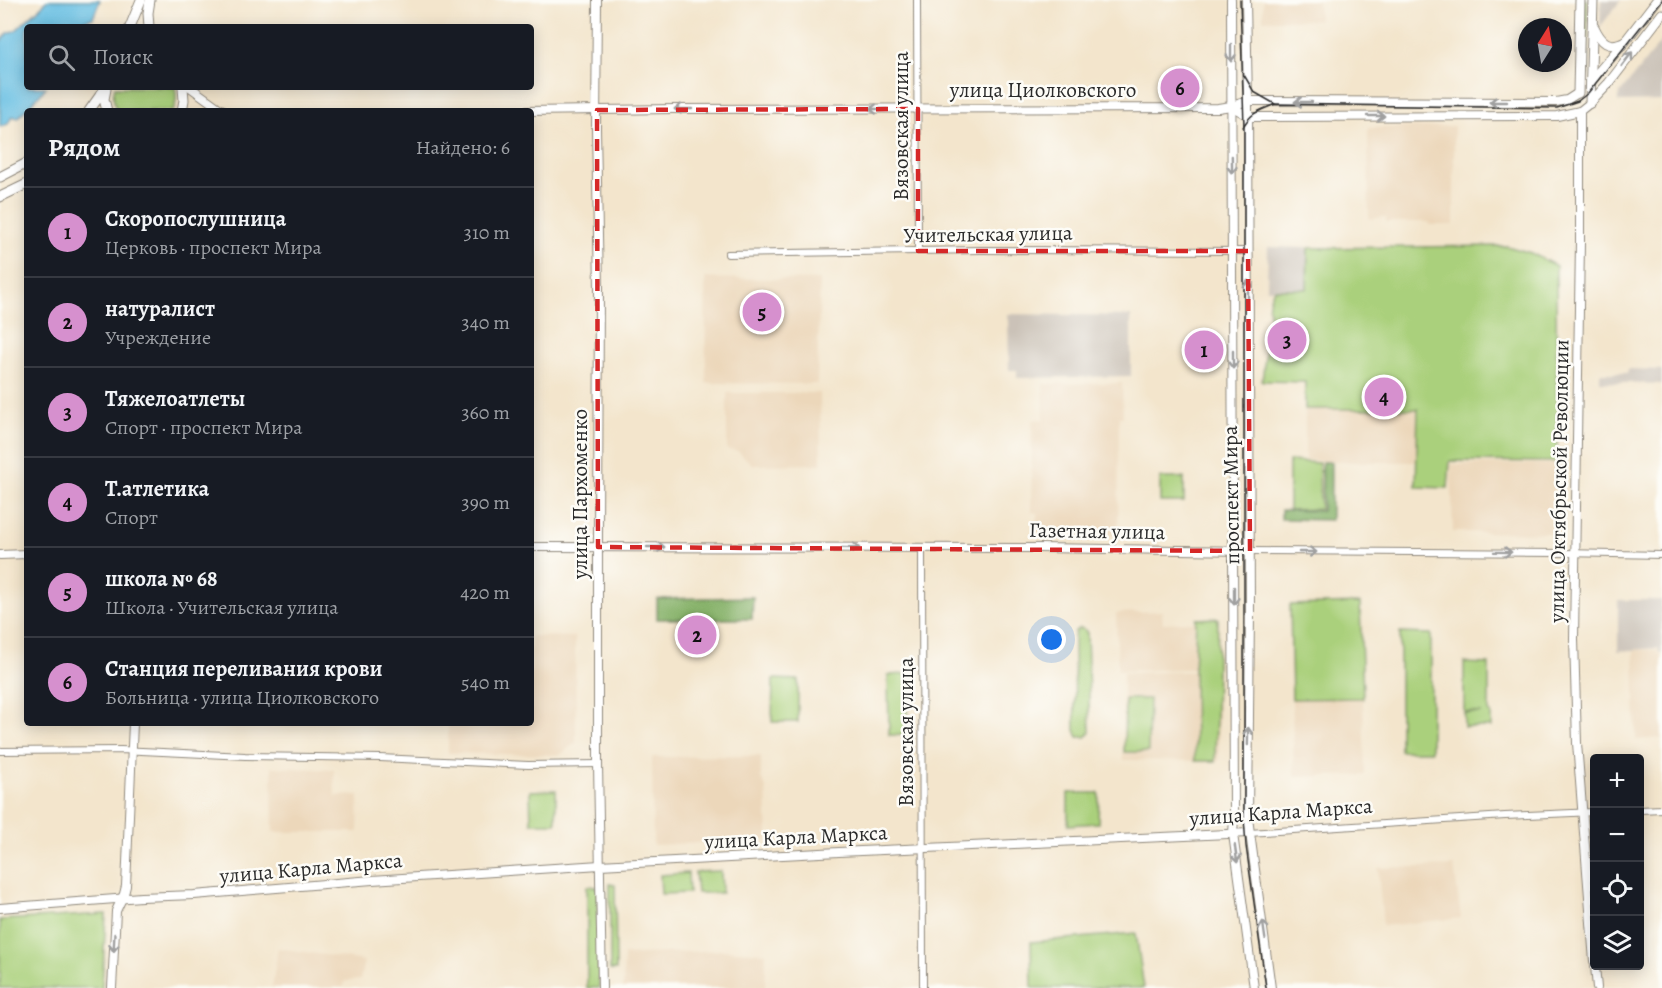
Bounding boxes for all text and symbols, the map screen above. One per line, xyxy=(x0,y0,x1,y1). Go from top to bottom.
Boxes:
north arrow xyxy=(1518,18,1572,72)
search box xyxy=(24,24,534,90)
icon: search xyxy=(45,41,78,74)
text: Поиск xyxy=(93,42,153,72)
one-way arrow xyxy=(1225,43,1237,63)
street label: Вязовская улица xyxy=(887,51,915,201)
one-way arrow xyxy=(1621,52,1633,68)
pin: 6 xyxy=(1160,66,1200,110)
street label: улица Циолковского xyxy=(949,76,1136,104)
one-way arrow xyxy=(1293,96,1313,108)
one-way arrow xyxy=(1488,96,1508,108)
one-way arrow xyxy=(673,103,693,115)
one-way arrow xyxy=(868,103,888,115)
one-way arrow xyxy=(1366,110,1386,122)
text: Рядом xyxy=(48,130,120,165)
text: Найдено: 6 xyxy=(416,134,510,161)
one-way arrow xyxy=(1226,154,1238,174)
text: Скоропослушница xyxy=(105,204,286,234)
text: 1 xyxy=(64,219,71,246)
text: 310 m xyxy=(464,219,510,246)
street label: Учительская улица xyxy=(903,219,1073,249)
text: Церковь · проспект Мира xyxy=(105,234,322,261)
one-way arrow xyxy=(1242,280,1254,300)
pin: 5 xyxy=(742,290,782,334)
text: натуралист xyxy=(105,294,215,324)
text: 2 xyxy=(63,309,72,336)
text: 340 m xyxy=(461,309,510,336)
pin: 3 xyxy=(1268,318,1306,362)
text: Учреждение xyxy=(105,324,211,351)
pin: 1 xyxy=(1184,328,1224,372)
street label: улица Октябрьской Революции xyxy=(1543,339,1575,624)
one-way arrow xyxy=(1227,349,1239,369)
pin: 4 xyxy=(1364,374,1404,420)
text: Тяжелоатлеты xyxy=(105,384,245,414)
text: 3 xyxy=(63,399,72,426)
text: 360 m xyxy=(461,399,510,426)
street label: улица Пархоменко xyxy=(566,409,594,580)
text: Спорт · проспект Мира xyxy=(105,414,302,441)
street label: проспект Мира xyxy=(1216,425,1246,565)
text: Т.атлетика xyxy=(105,474,209,504)
text: 4 xyxy=(63,489,72,516)
text: 390 m xyxy=(461,489,510,516)
text: Спорт xyxy=(105,504,158,531)
street label: Газетная улица xyxy=(1029,516,1166,546)
one-way arrow xyxy=(646,541,666,553)
one-way arrow xyxy=(841,542,861,554)
one-way arrow xyxy=(1298,546,1318,558)
one-way arrow xyxy=(1493,546,1513,558)
text: школа № 68 xyxy=(105,564,218,594)
text: 5 xyxy=(63,579,72,606)
text: 420 m xyxy=(460,579,510,606)
one-way arrow xyxy=(1228,586,1240,606)
text: Школа · Учительская улица xyxy=(105,594,338,621)
pin: 2 xyxy=(678,612,716,658)
your location xyxy=(1037,625,1066,654)
text: Станция переливания крови xyxy=(105,654,383,684)
street label: Вязовская улица xyxy=(892,657,920,807)
text: 6 xyxy=(63,669,72,696)
text: 540 m xyxy=(461,669,510,696)
text: Больница · улица Циолковского xyxy=(105,684,379,711)
one-way arrow xyxy=(1243,727,1254,747)
map controls xyxy=(1590,754,1644,970)
button: + xyxy=(1590,754,1644,808)
street label: улица Карла Маркса xyxy=(1188,792,1374,832)
button: − xyxy=(1590,808,1644,862)
street label: улица Карла Маркса xyxy=(703,818,889,856)
one-way arrow xyxy=(1231,844,1242,864)
street label: улица Карла Маркса xyxy=(217,846,404,890)
button: locate xyxy=(1590,862,1644,916)
button: layers xyxy=(1590,916,1644,970)
one-way arrow xyxy=(1258,921,1269,940)
one-way arrow xyxy=(109,932,120,952)

